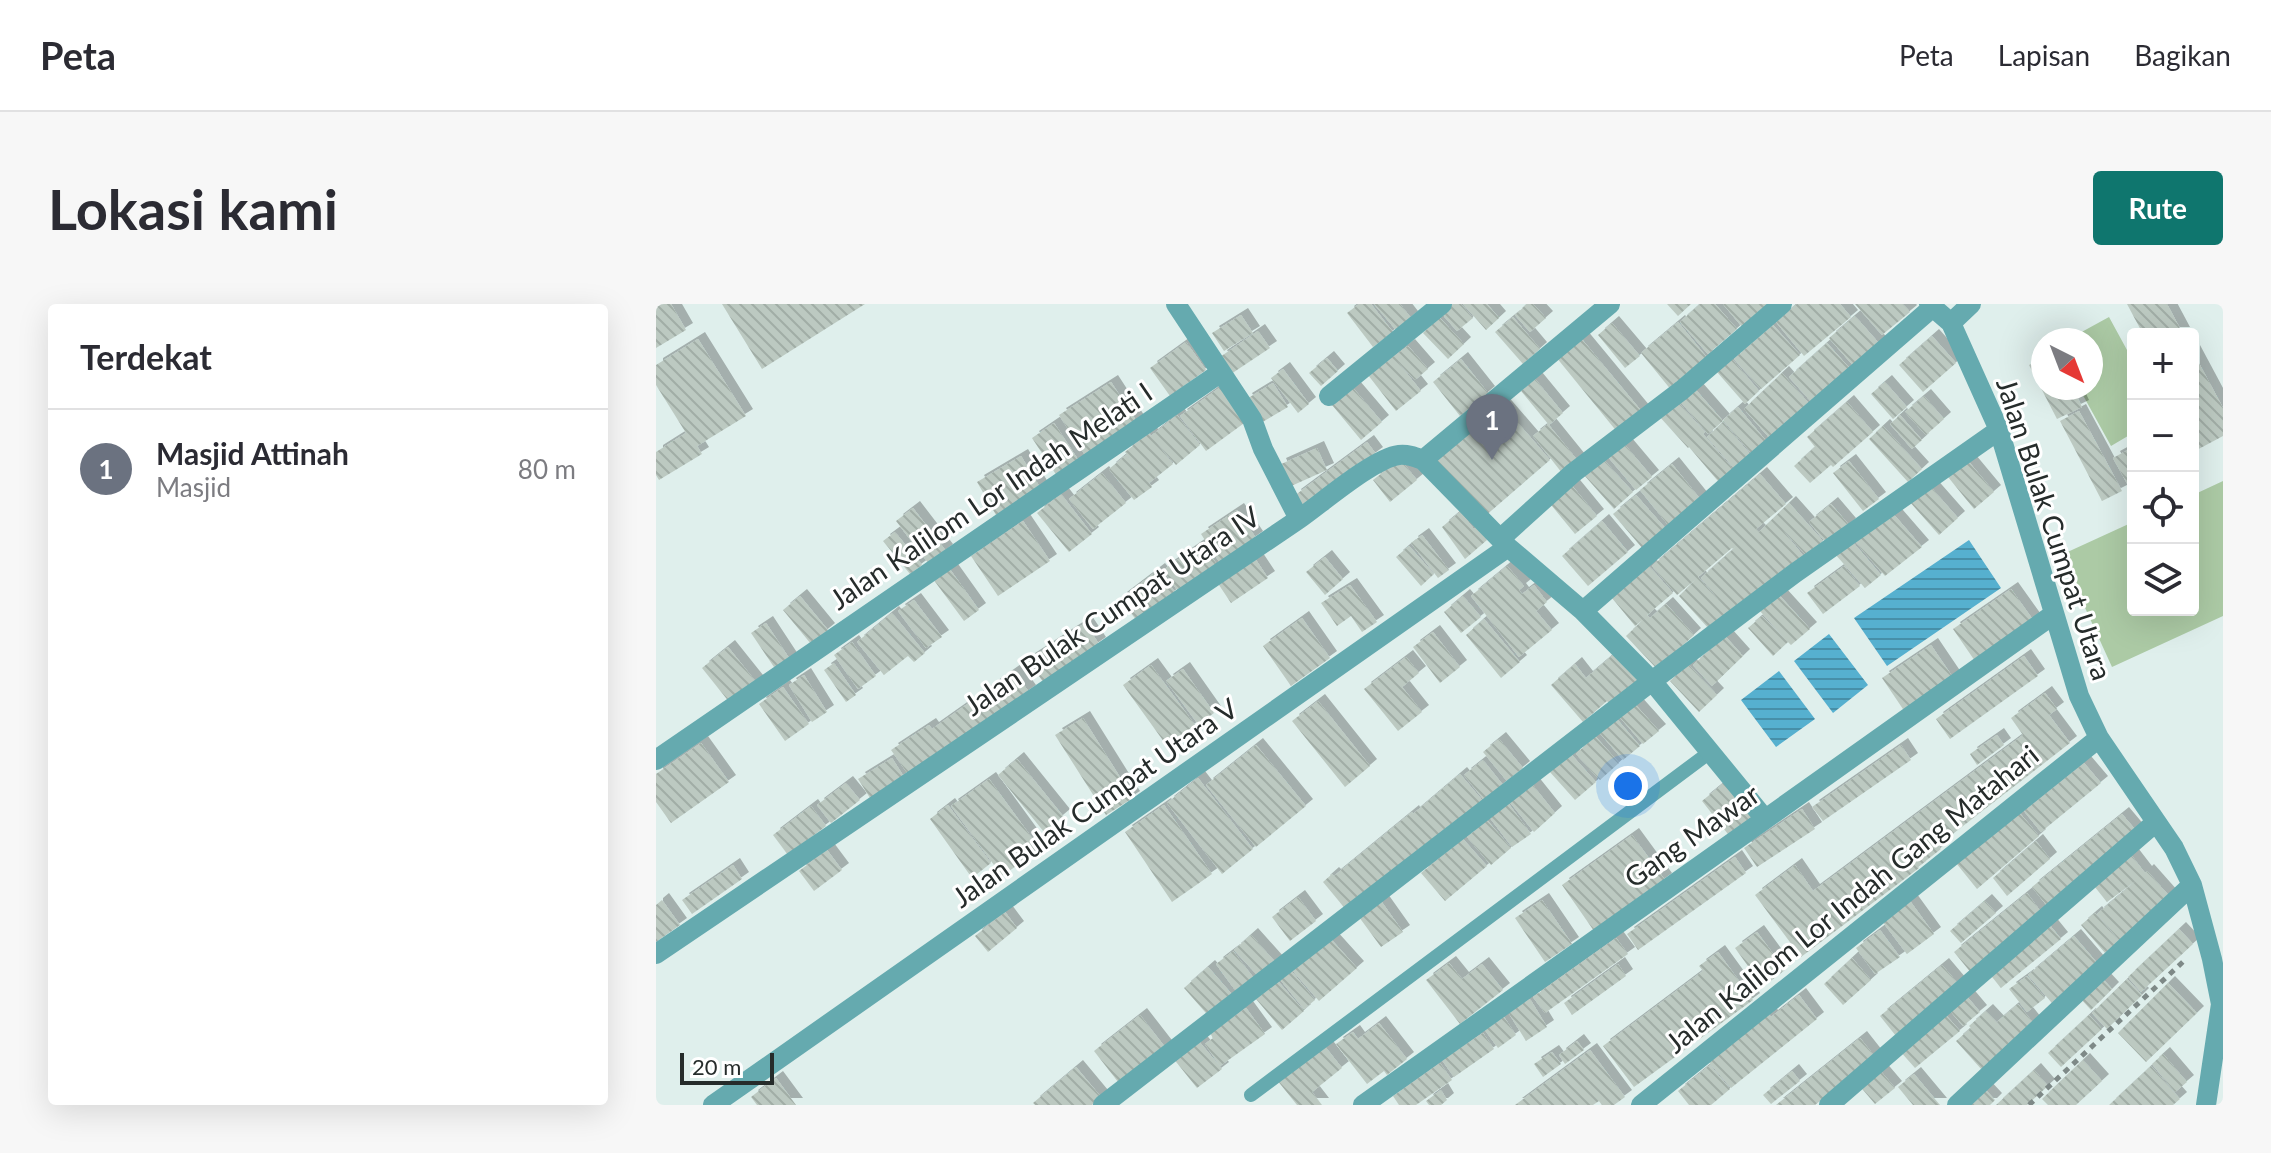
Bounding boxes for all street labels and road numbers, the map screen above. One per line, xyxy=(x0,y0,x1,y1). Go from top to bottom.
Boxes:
street label: Jalan Bulak Cumpat Utara xyxy=(1990,373,2120,684)
street label: Jalan Kalilom Lor Indah Melati I xyxy=(823,374,1158,616)
street label: Jalan Bulak Cumpat Utara IV xyxy=(957,498,1266,722)
street label: Jalan Bulak Cumpat Utara V xyxy=(945,690,1244,914)
street label: Jalan Kalilom Lor Indah Gang Matahari xyxy=(1658,737,2045,1059)
street label: Gang Mawar xyxy=(1617,776,1765,894)

